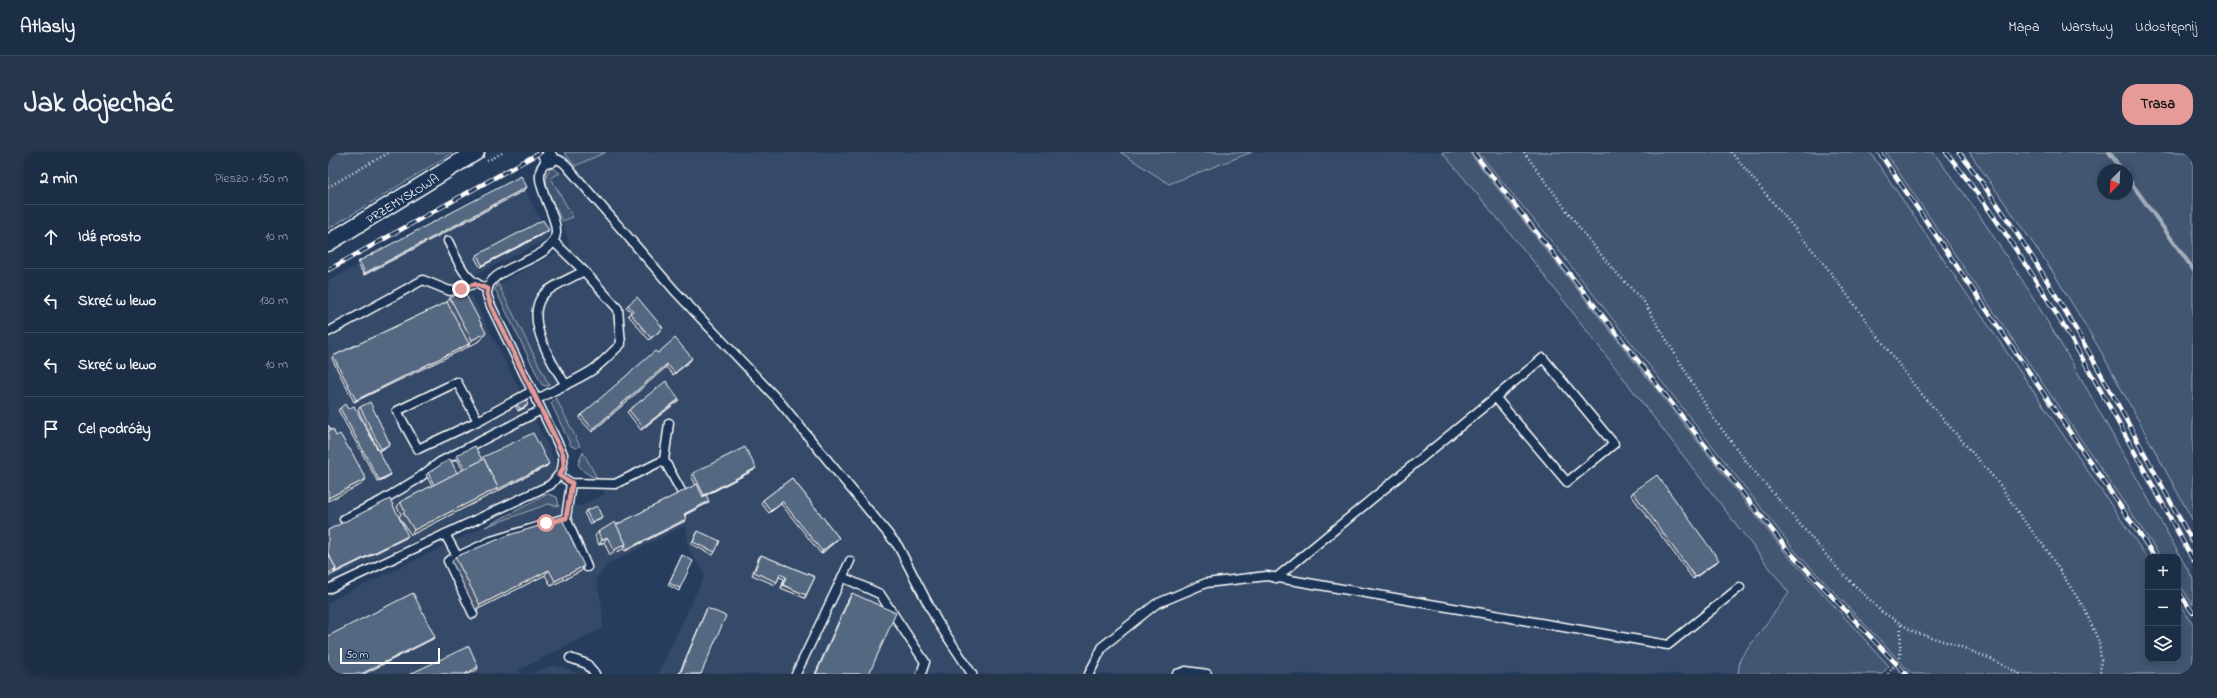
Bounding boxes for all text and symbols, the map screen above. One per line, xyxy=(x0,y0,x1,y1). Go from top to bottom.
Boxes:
text: Atlasly xyxy=(20,14,75,41)
text: Mapa xyxy=(2008,17,2040,38)
text: Warstwy xyxy=(2062,17,2113,38)
text: Udostępnij xyxy=(2135,17,2197,38)
text: Jak dojechać xyxy=(24,84,173,125)
button: Trasa xyxy=(2122,84,2193,125)
north arrow xyxy=(2097,164,2133,200)
text: 2 min xyxy=(40,166,77,191)
text: Pieszo · 150 m xyxy=(214,169,288,188)
street label: PRZEMYSŁOWA xyxy=(363,169,443,229)
icon: ahead xyxy=(40,226,62,248)
text: Idź prosto xyxy=(78,226,141,248)
text: 10 m xyxy=(265,227,288,246)
route end xyxy=(452,280,470,298)
icon: left xyxy=(40,290,62,312)
text: Skręć w lewo xyxy=(78,290,156,312)
text: 130 m xyxy=(260,291,288,310)
icon: left xyxy=(40,354,62,376)
text: Skręć w lewo xyxy=(78,354,156,376)
text: 10 m xyxy=(265,355,288,374)
icon: arrive xyxy=(40,418,62,440)
text: Cel podróży xyxy=(78,418,151,440)
route start xyxy=(537,514,555,532)
map controls xyxy=(2145,554,2181,662)
button: + xyxy=(2145,554,2181,590)
button: − xyxy=(2145,590,2181,626)
button: layers xyxy=(2145,626,2181,662)
scale bar xyxy=(340,646,440,665)
text: 50 m xyxy=(346,647,368,663)

